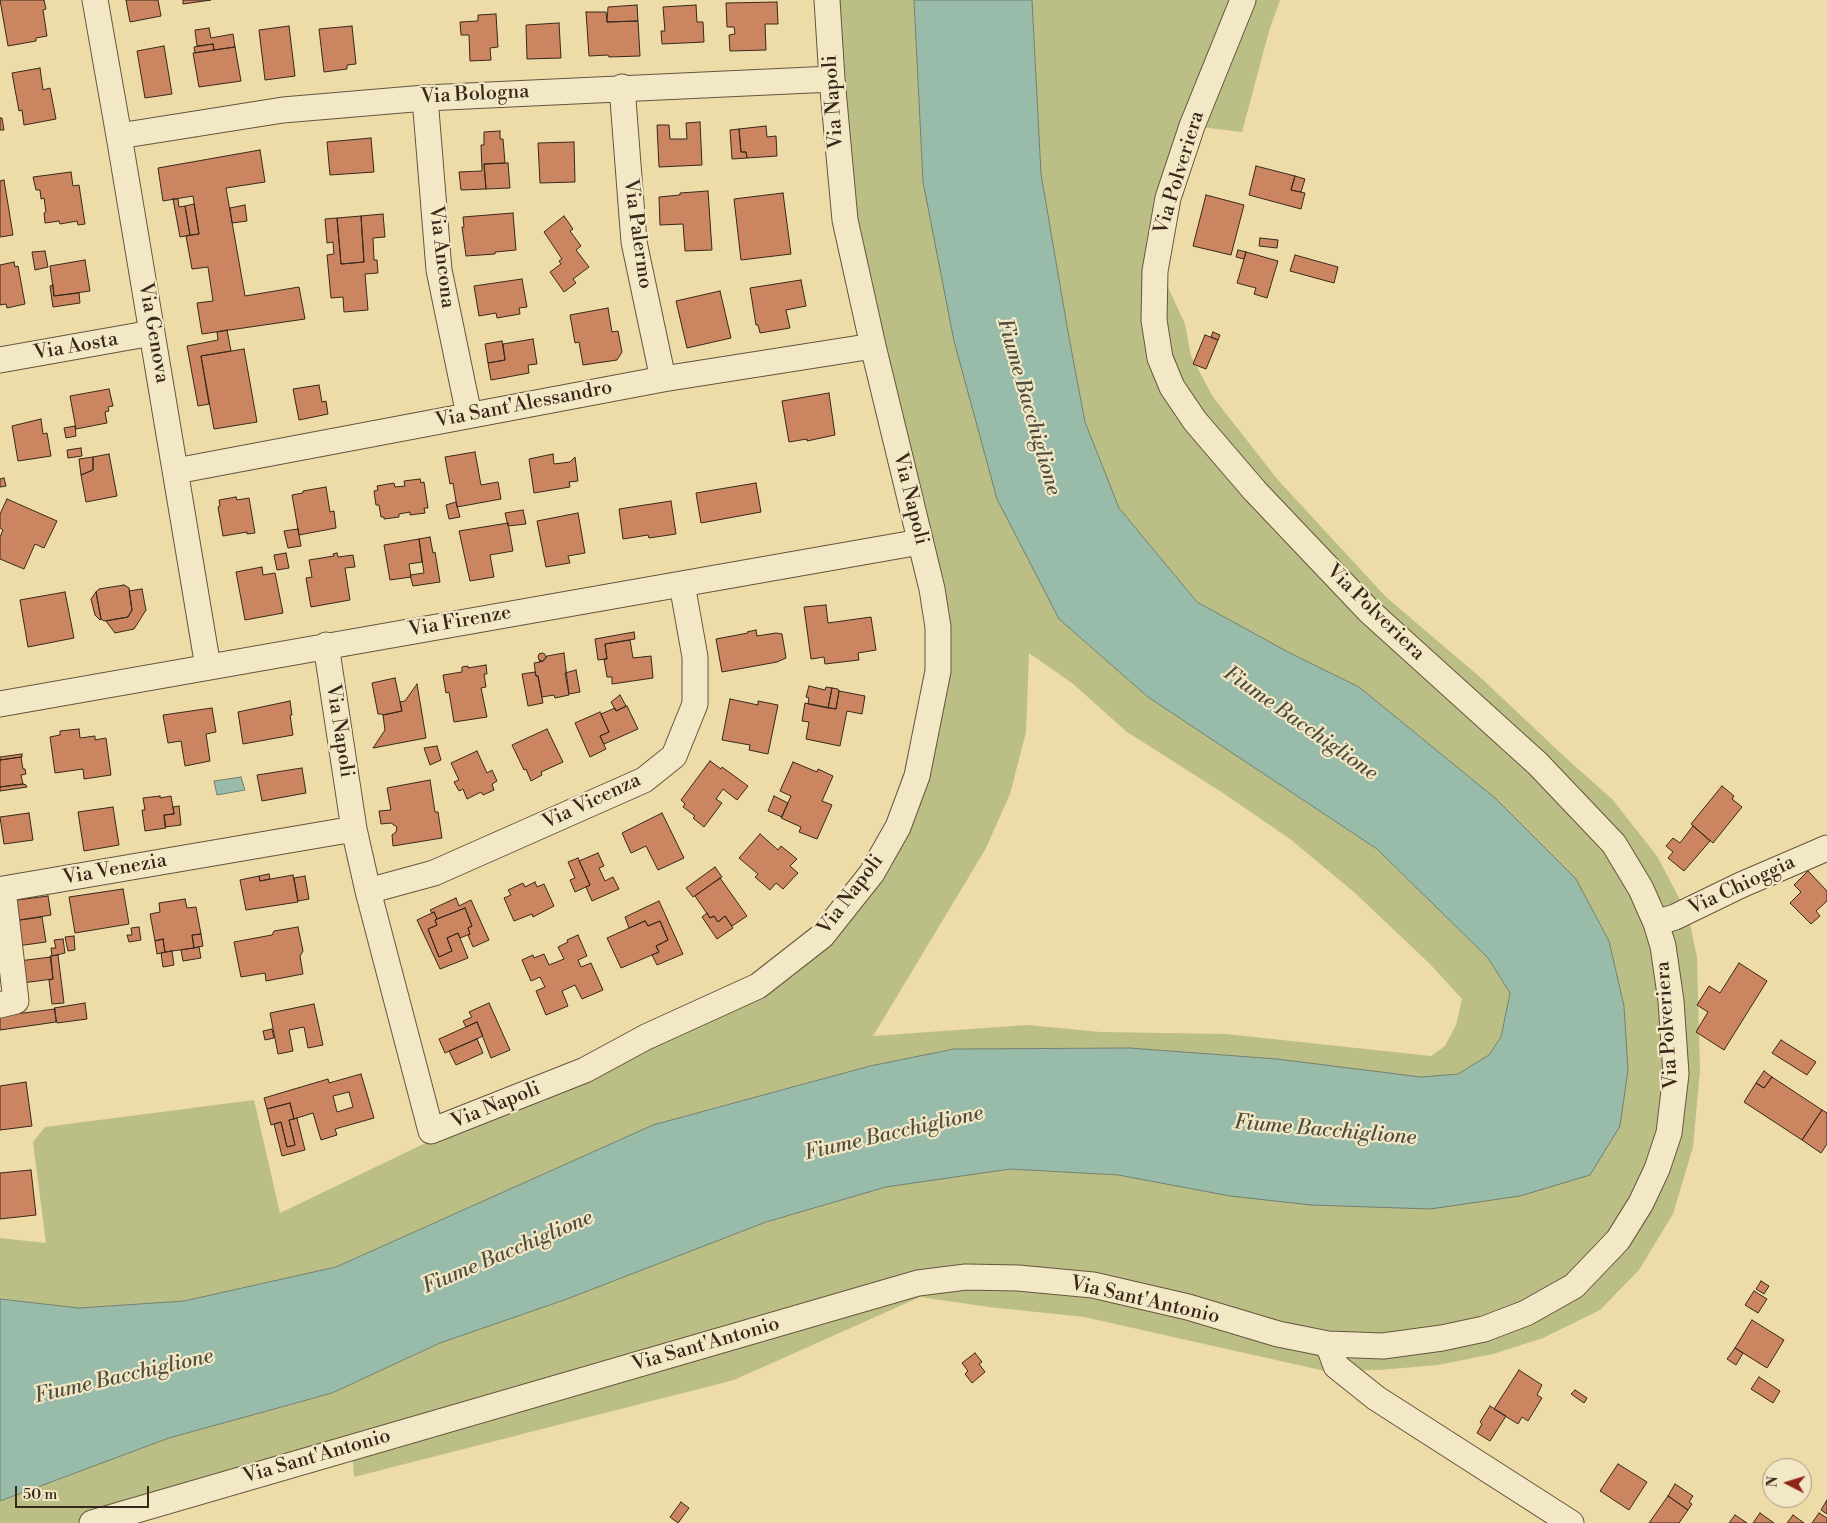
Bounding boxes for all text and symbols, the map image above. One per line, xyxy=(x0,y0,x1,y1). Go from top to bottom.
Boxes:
street label: Via Napoli xyxy=(819,54,849,150)
street label: Via Bologna xyxy=(420,80,530,110)
street label: Via Polveriera xyxy=(1150,108,1210,238)
street label: Via Palermo xyxy=(617,178,657,290)
street label: Via Ancona xyxy=(423,204,459,310)
street label: Via Genova xyxy=(132,281,174,385)
water label: Fiume Bacchiglione xyxy=(991,316,1065,498)
street label: Via Aosta xyxy=(32,328,120,366)
street label: Via Sant'Alessandro xyxy=(434,376,614,434)
street label: Via Napoli xyxy=(887,450,933,548)
street label: Via Polveriera xyxy=(1321,560,1429,666)
street label: Via Firenze xyxy=(407,601,513,643)
water label: Fiume Bacchiglione xyxy=(1218,661,1382,787)
street label: Via Napoli xyxy=(320,683,358,779)
street label: Via Vicenza xyxy=(539,769,645,835)
street label: Via Venezia xyxy=(61,849,169,891)
street label: Via Napoli xyxy=(813,850,889,940)
street label: Via Chioggia xyxy=(1685,851,1799,921)
street label: Via Polveriera xyxy=(1652,960,1684,1090)
street label: Via Napoli xyxy=(448,1077,544,1135)
water label: Fiume Bacchiglione xyxy=(802,1101,986,1167)
water label: Fiume Bacchiglione xyxy=(1233,1110,1417,1152)
water label: Fiume Bacchiglione xyxy=(419,1206,597,1300)
street label: Via Sant'Antonio xyxy=(1068,1272,1222,1330)
street label: Via Sant'Antonio xyxy=(629,1312,783,1378)
water label: Fiume Bacchiglione xyxy=(32,1344,216,1410)
street label: Via Sant'Antonio xyxy=(240,1424,394,1490)
north arrow xyxy=(1762,1458,1812,1508)
text: N xyxy=(1764,1475,1783,1488)
scale bar xyxy=(18,1476,151,1508)
text: 50 m xyxy=(23,1485,57,1504)

